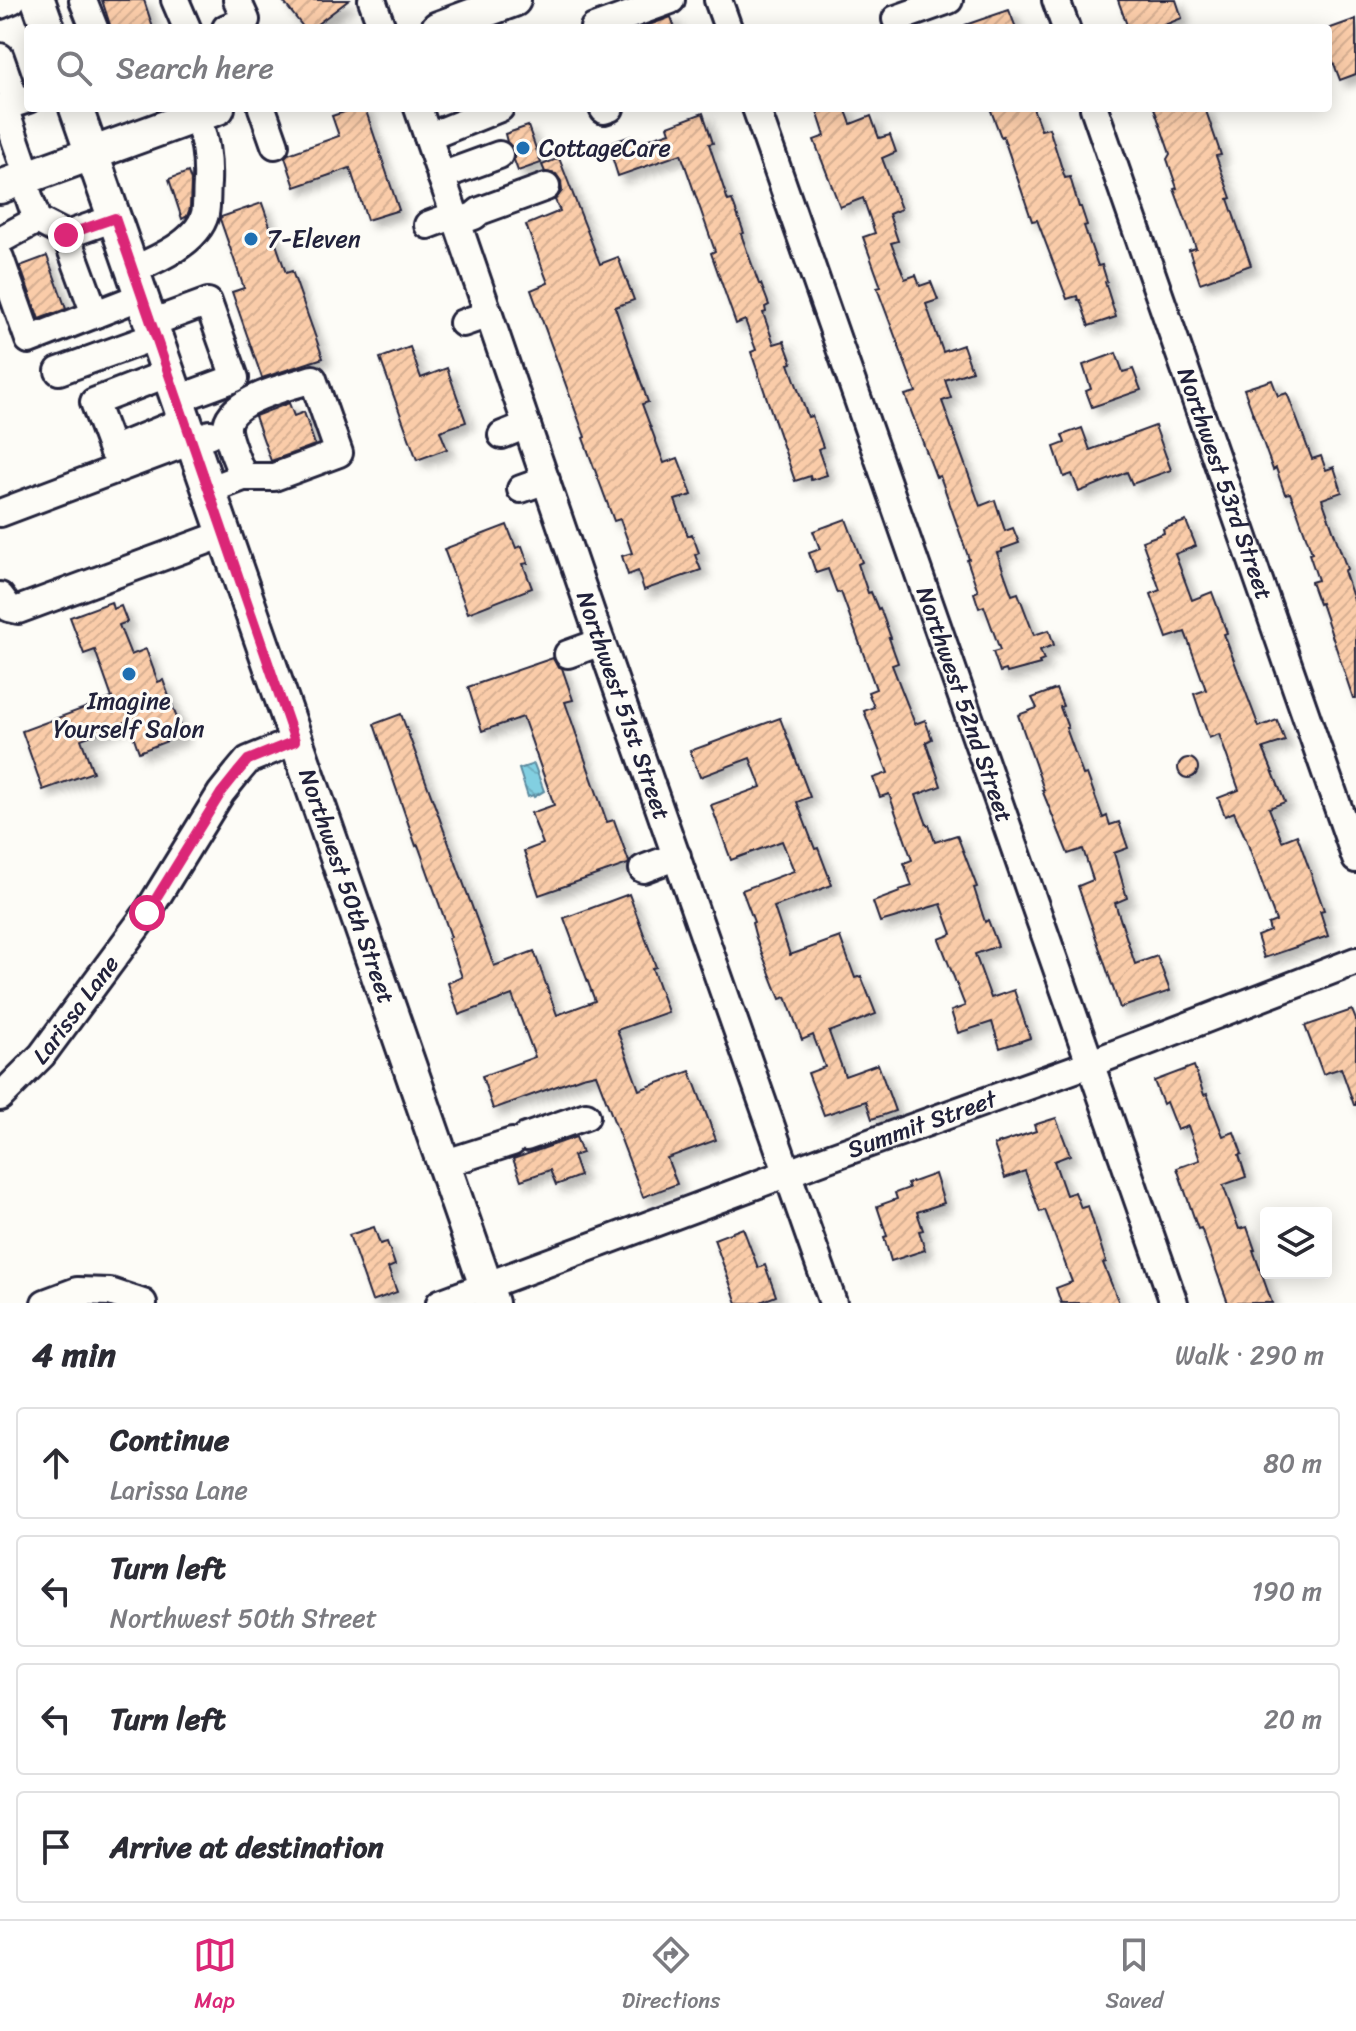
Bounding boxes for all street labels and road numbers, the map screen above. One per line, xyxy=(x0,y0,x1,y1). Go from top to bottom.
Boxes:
street label: Northwest 53rd Street xyxy=(1165,362,1285,606)
street label: Northwest 52nd Street xyxy=(904,581,1025,828)
street label: Northwest 51st Street xyxy=(564,585,683,826)
street label: Northwest 50th Street xyxy=(287,763,407,1010)
street label: Larissa Lane xyxy=(22,946,130,1075)
street label: Summit Street xyxy=(841,1077,1004,1170)

